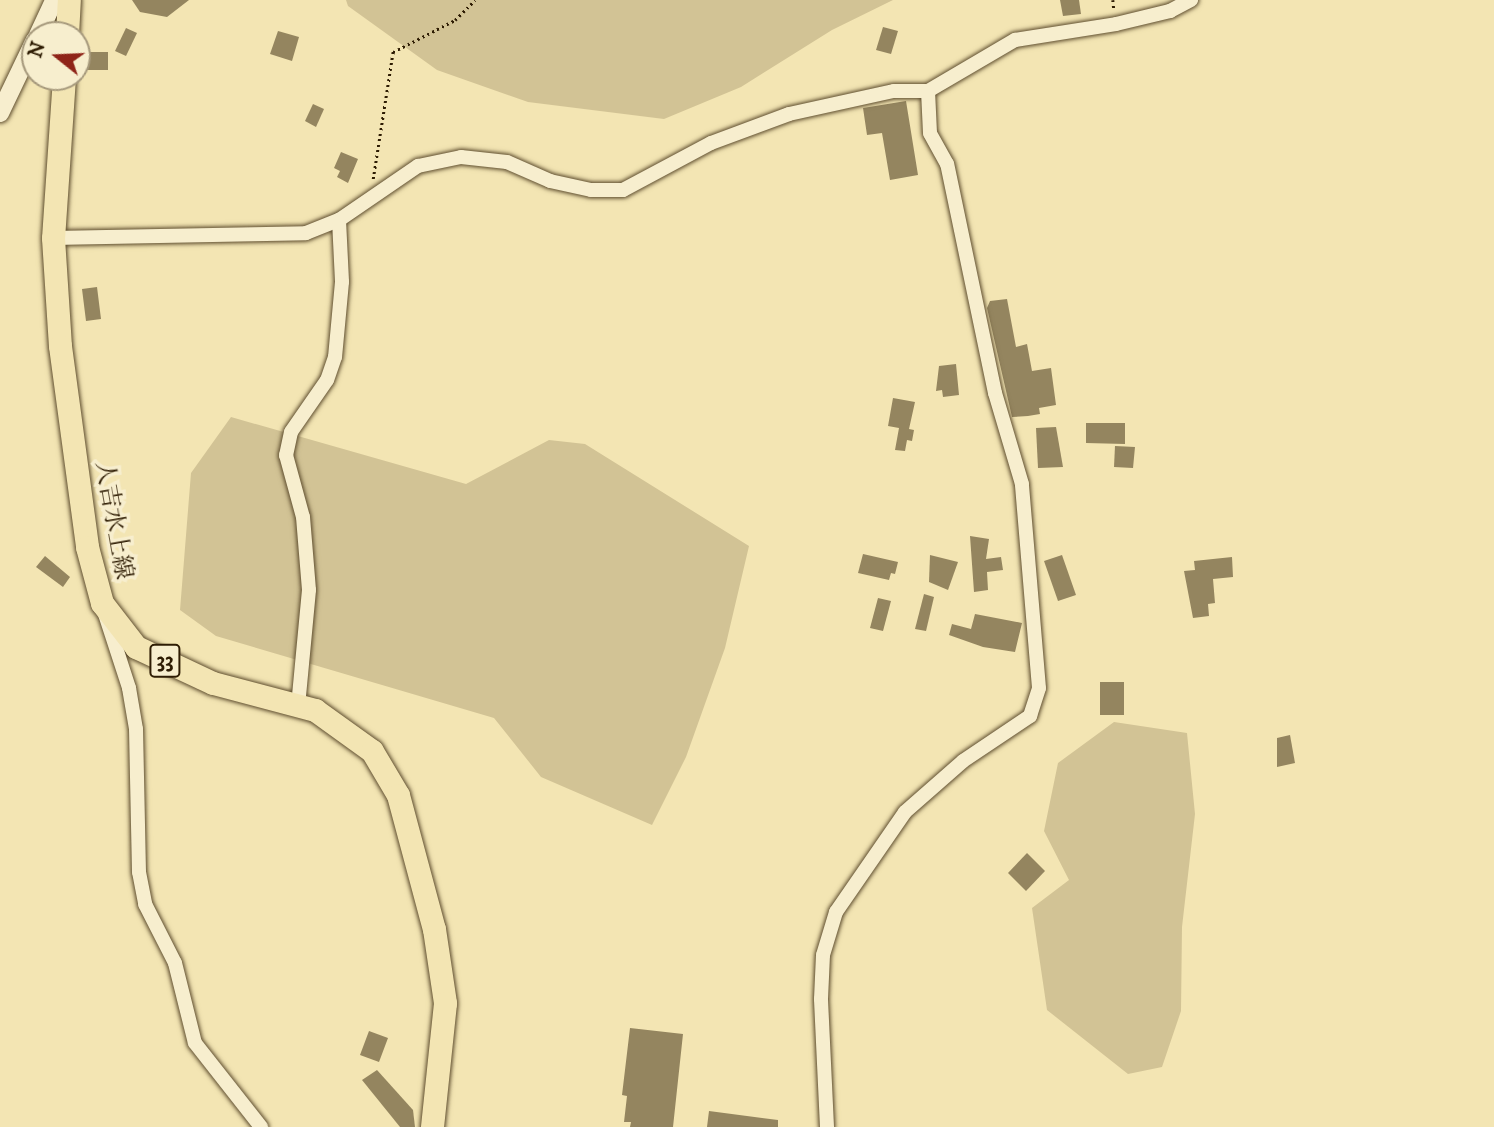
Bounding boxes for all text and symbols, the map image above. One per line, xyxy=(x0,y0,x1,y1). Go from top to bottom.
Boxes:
north arrow xyxy=(21,21,91,91)
text: N xyxy=(24,39,51,61)
street label: 人吉水上線 xyxy=(88,458,138,582)
road number: 33 xyxy=(149,642,181,680)

